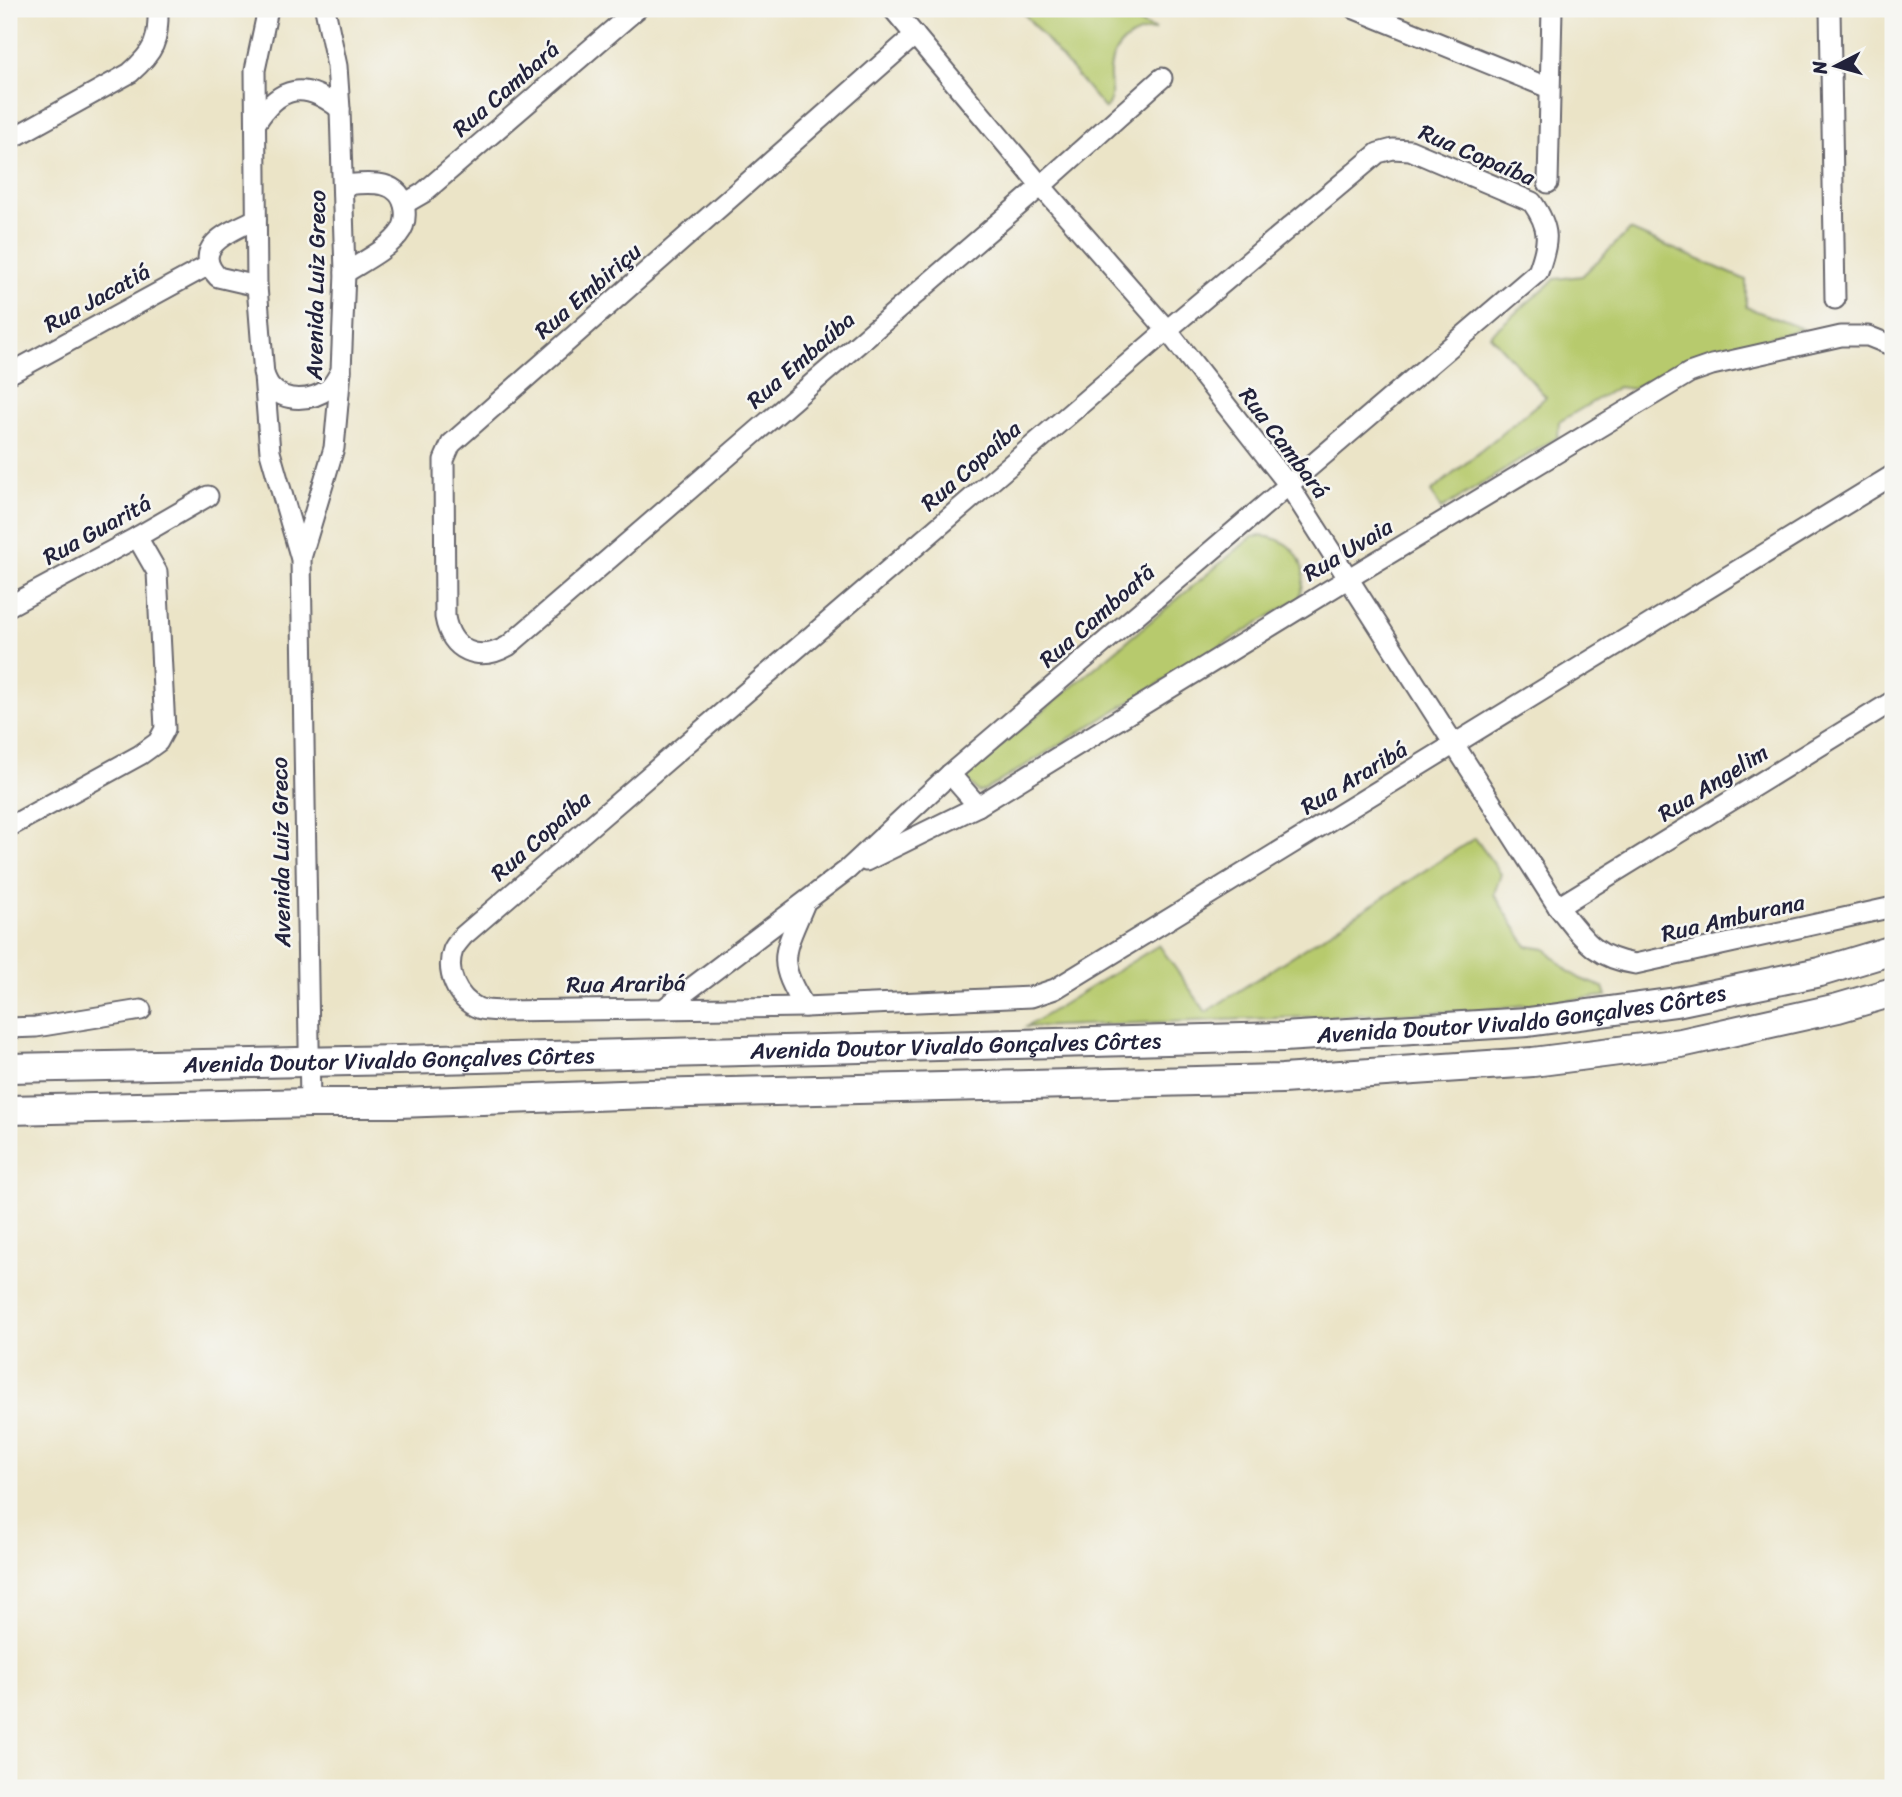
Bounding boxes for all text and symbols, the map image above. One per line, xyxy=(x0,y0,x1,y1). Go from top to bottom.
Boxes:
street label: Rua Cambará xyxy=(443,30,569,148)
north arrow xyxy=(1800,32,1870,102)
text: N xyxy=(1802,59,1837,77)
street label: Rua Copaíba xyxy=(1412,112,1542,198)
street label: Avenida Luiz Greco xyxy=(294,189,338,381)
street label: Rua Embiriçu xyxy=(525,232,652,350)
street label: Rua Jacatiá xyxy=(36,252,158,344)
street label: Rua Embaúba xyxy=(737,300,865,420)
street label: Rua Cambará xyxy=(1228,378,1340,508)
street label: Rua Copaíba xyxy=(911,410,1031,522)
street label: Rua Guaritá xyxy=(35,483,159,577)
street label: Rua Uvaia xyxy=(1295,507,1401,593)
street label: Rua Camboatã xyxy=(1029,553,1165,679)
street label: Rua Araribá xyxy=(1292,730,1416,826)
street label: Rua Angelim xyxy=(1649,732,1777,833)
street label: Avenida Luiz Greco xyxy=(259,756,303,948)
street label: Rua Copaíba xyxy=(481,780,601,892)
street label: Rua Amburana xyxy=(1657,881,1809,954)
street label: Rua Araribá xyxy=(566,962,686,1006)
street label: Avenida Doutor Vivaldo Gonçalves Côrtes xyxy=(1315,972,1730,1055)
street label: Avenida Doutor Vivaldo Gonçalves Côrtes xyxy=(749,1020,1162,1071)
street label: Avenida Doutor Vivaldo Gonçalves Côrtes xyxy=(182,1034,596,1085)

